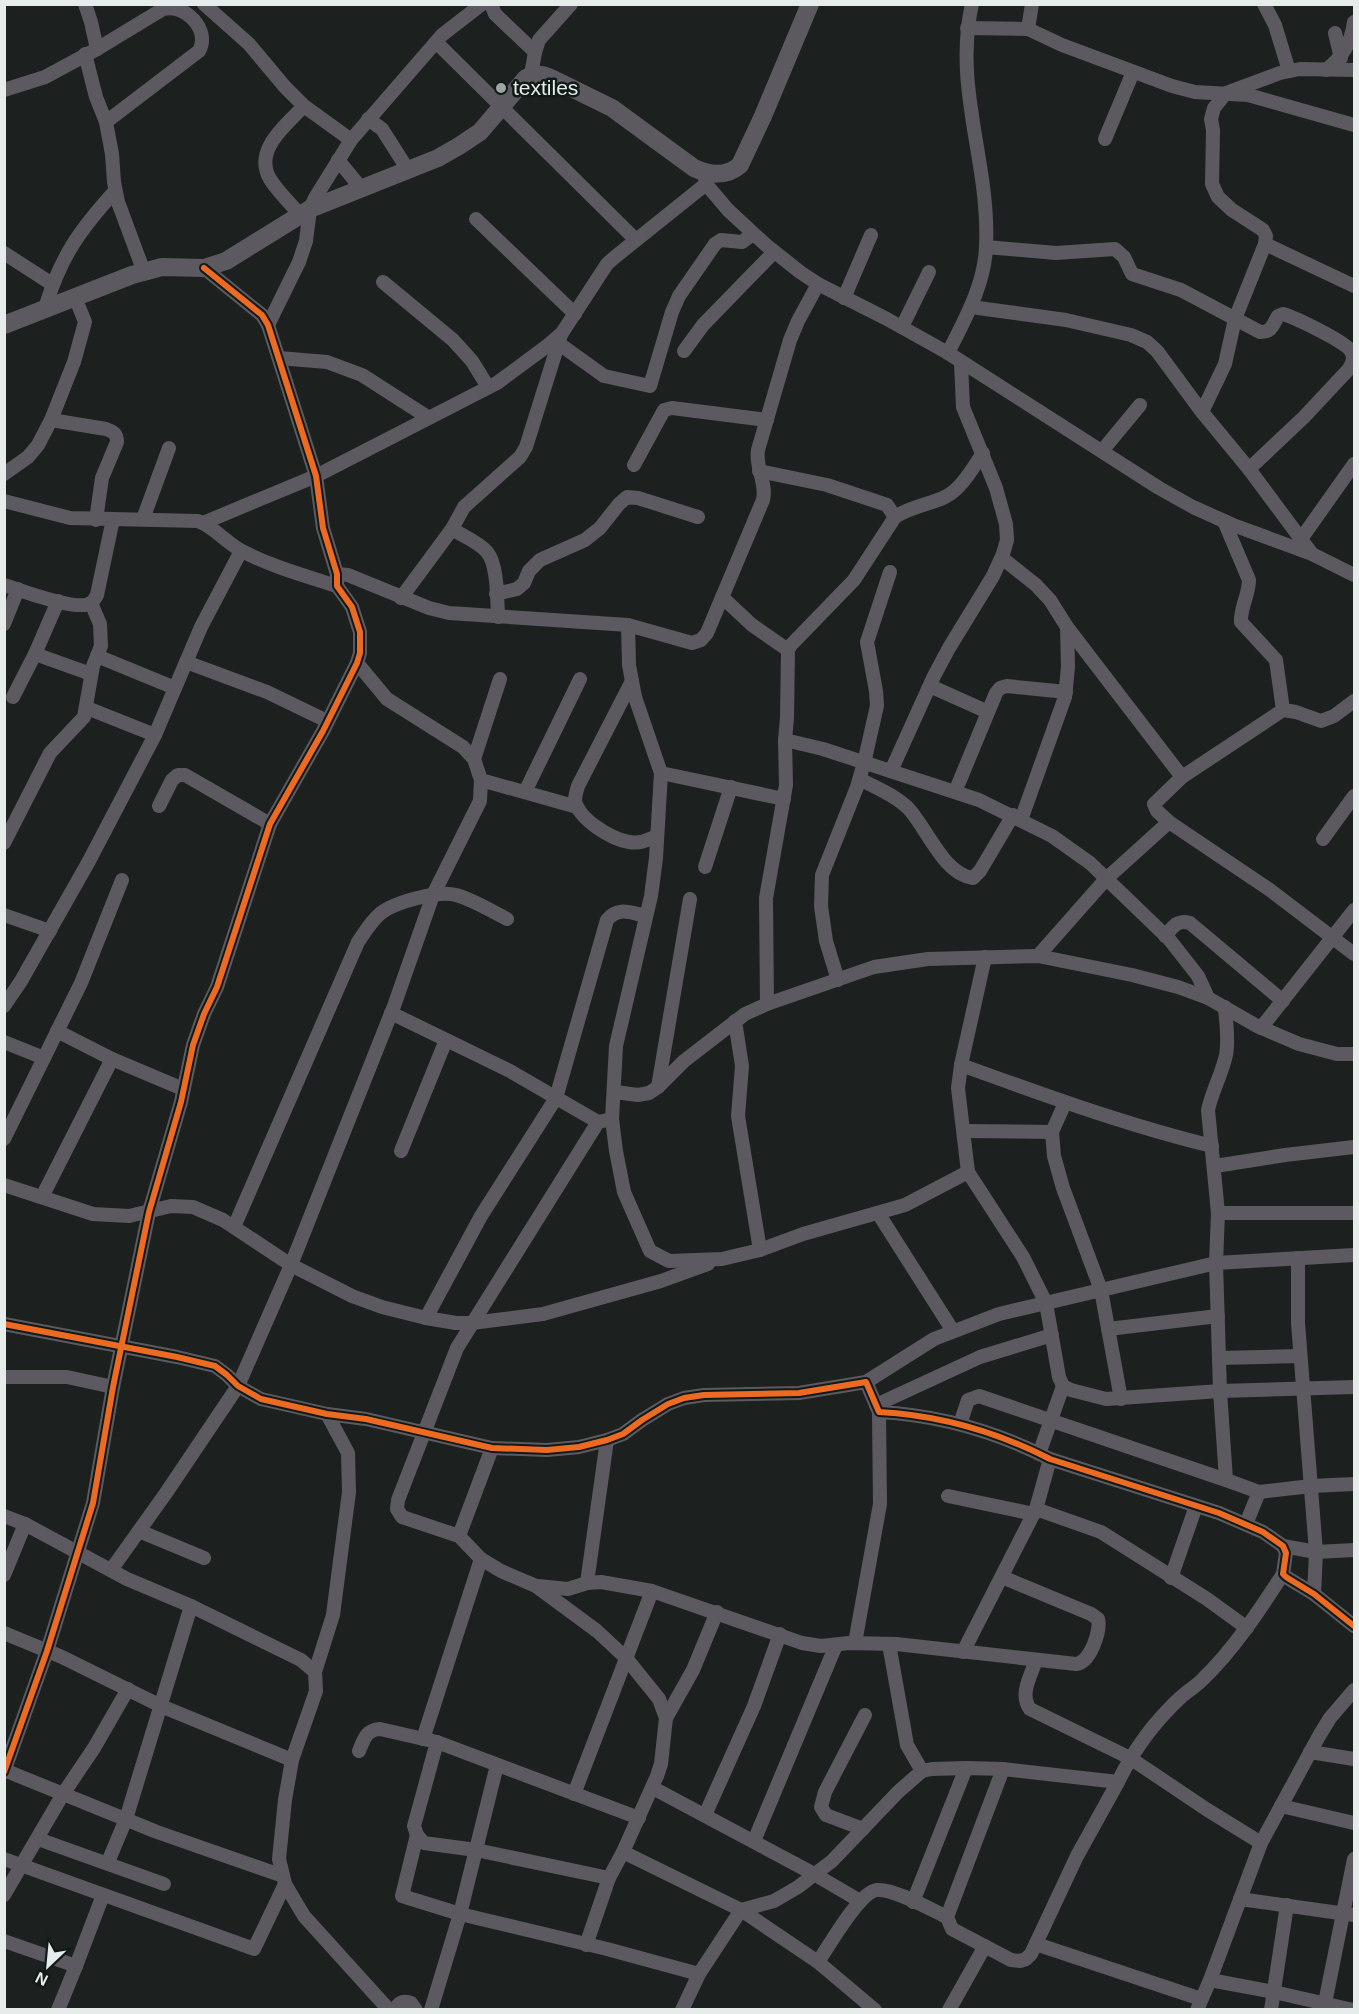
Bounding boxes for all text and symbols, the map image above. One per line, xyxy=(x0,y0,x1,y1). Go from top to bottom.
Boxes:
place label: textiles xyxy=(513,76,578,99)
marker: textiles xyxy=(494,81,508,95)
north arrow xyxy=(18,1936,78,1996)
text: N xyxy=(33,1969,51,1989)

